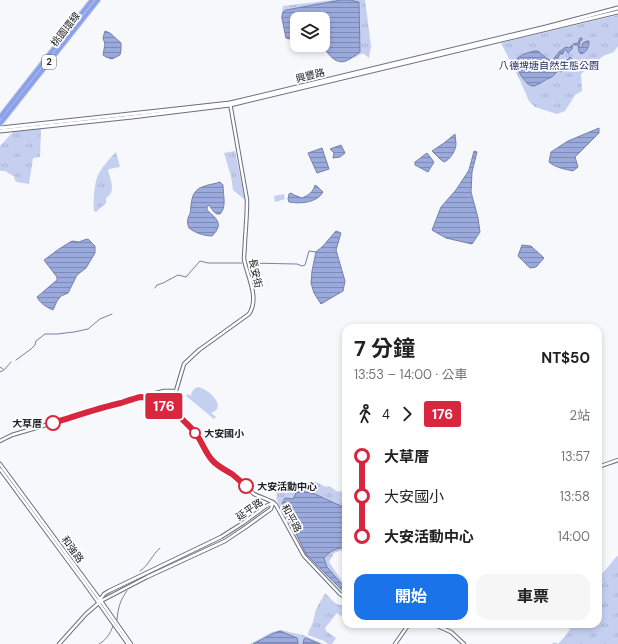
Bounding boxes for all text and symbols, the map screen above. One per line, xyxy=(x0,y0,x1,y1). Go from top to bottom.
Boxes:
street label: 桃園環線 xyxy=(48,10,83,49)
map controls xyxy=(290,12,330,52)
button: layers xyxy=(290,12,330,52)
road number: 2 xyxy=(42,55,56,69)
park label: 八德埤塘自然生態公園 xyxy=(499,59,599,72)
street label: 興豐路 xyxy=(294,66,326,85)
street label: 長安街 xyxy=(246,257,265,289)
text: 7 分鐘 xyxy=(354,334,415,363)
text: NT$50 xyxy=(541,348,590,368)
text: 13:53 – 14:00 · 公車 xyxy=(354,366,467,383)
line badge: 176 xyxy=(141,393,187,419)
text: 176 xyxy=(153,397,175,415)
icon: walk xyxy=(354,403,376,425)
icon: forward xyxy=(396,403,418,425)
text: 176 xyxy=(432,405,453,423)
text: 4 xyxy=(382,406,390,423)
text: 2站 xyxy=(570,407,590,424)
marker: 大草厝 xyxy=(45,415,61,431)
place label: 大草厝 xyxy=(12,417,42,430)
marker: 大安國小 xyxy=(189,427,201,439)
place label: 大安國小 xyxy=(204,427,245,440)
text: 大草厝 xyxy=(384,447,429,467)
text: 13:57 xyxy=(561,448,590,465)
marker: 大安活動中心 xyxy=(238,478,254,494)
place label: 大安活動中心 xyxy=(257,480,317,493)
text: 大安國小 xyxy=(384,487,444,507)
text: 13:58 xyxy=(560,488,590,505)
street label: 延平路 xyxy=(233,495,265,523)
street label: 和平路 xyxy=(279,502,305,535)
text: 大安活動中心 xyxy=(384,527,474,547)
text: 14:00 xyxy=(558,528,590,545)
street label: 和強路 xyxy=(59,533,87,565)
button: 開始 xyxy=(354,574,468,620)
button: 車票 xyxy=(476,574,590,620)

